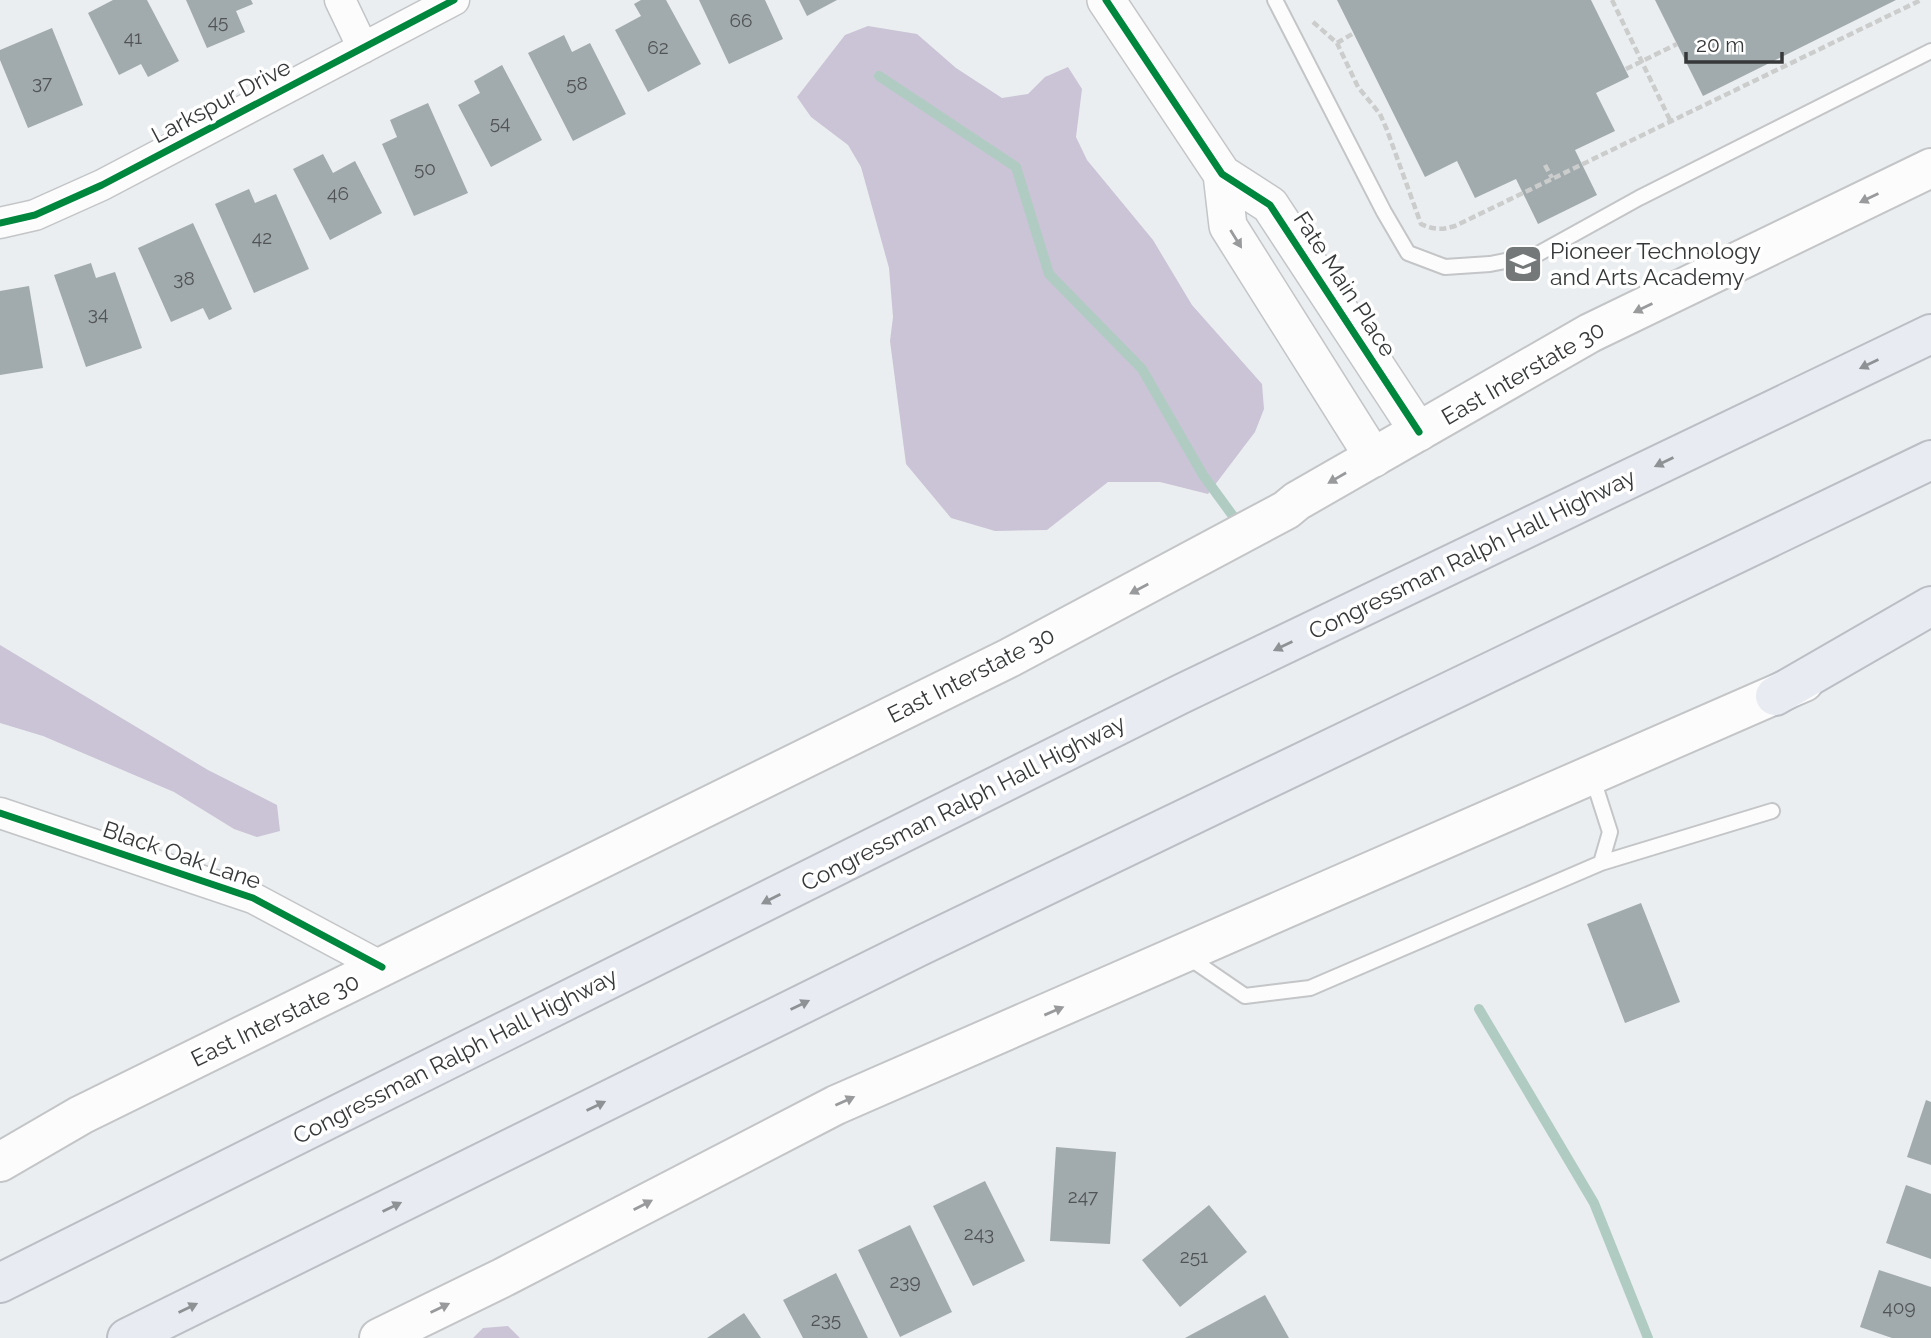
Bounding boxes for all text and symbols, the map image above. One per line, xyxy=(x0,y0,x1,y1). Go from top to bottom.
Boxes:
house number: 66 xyxy=(730,9,752,31)
house number: 45 xyxy=(208,10,228,32)
scale bar xyxy=(1686,21,1782,65)
house number: 41 xyxy=(124,26,142,48)
text: 20 m xyxy=(1696,32,1744,57)
house number: 62 xyxy=(647,36,669,58)
street label: Larkspur Drive xyxy=(147,53,295,148)
house number: 37 xyxy=(32,71,52,93)
house number: 58 xyxy=(566,72,588,94)
house number: 54 xyxy=(490,111,510,133)
house number: 50 xyxy=(414,157,436,179)
house number: 46 xyxy=(327,182,349,204)
one-way arrow xyxy=(1859,192,1879,203)
street label: Fate Main Place xyxy=(1289,206,1402,361)
house number: 42 xyxy=(252,226,272,248)
one-way arrow xyxy=(1229,230,1242,249)
place label: Pioneer Technology and Arts Academy xyxy=(1550,237,1761,290)
school or university icon: Pioneer Technology and Arts Academy xyxy=(1502,243,1544,285)
house number: 38 xyxy=(173,267,195,289)
house number: 34 xyxy=(88,302,108,324)
one-way arrow xyxy=(1633,302,1653,313)
street label: East Interstate 30 xyxy=(1436,315,1609,430)
one-way arrow xyxy=(1859,359,1880,370)
one-way arrow xyxy=(1654,457,1674,468)
street label: Congressman Ralph Hall Highway xyxy=(1304,463,1639,645)
one-way arrow xyxy=(1327,472,1347,484)
one-way arrow xyxy=(1129,583,1148,595)
street label: East Interstate 30 xyxy=(883,621,1059,728)
one-way arrow xyxy=(1273,640,1293,651)
street label: Congressman Ralph Hall Highway xyxy=(796,709,1129,896)
street label: Black Oak Lane xyxy=(100,815,265,894)
one-way arrow xyxy=(761,893,781,904)
street label: Congressman Ralph Hall Highway xyxy=(288,962,621,1149)
street label: East Interstate 30 xyxy=(186,967,363,1072)
one-way arrow xyxy=(790,1000,810,1011)
one-way arrow xyxy=(1044,1005,1064,1017)
one-way arrow xyxy=(835,1096,856,1107)
one-way arrow xyxy=(586,1100,606,1112)
house number: 247 xyxy=(1068,1185,1098,1207)
one-way arrow xyxy=(633,1200,653,1211)
one-way arrow xyxy=(382,1201,402,1212)
house number: 243 xyxy=(964,1222,994,1244)
house number: 251 xyxy=(1180,1245,1208,1267)
house number: 239 xyxy=(889,1270,921,1292)
house number: 409 xyxy=(1882,1296,1916,1318)
one-way arrow xyxy=(178,1302,198,1313)
one-way arrow xyxy=(430,1303,450,1314)
house number: 235 xyxy=(811,1308,841,1330)

